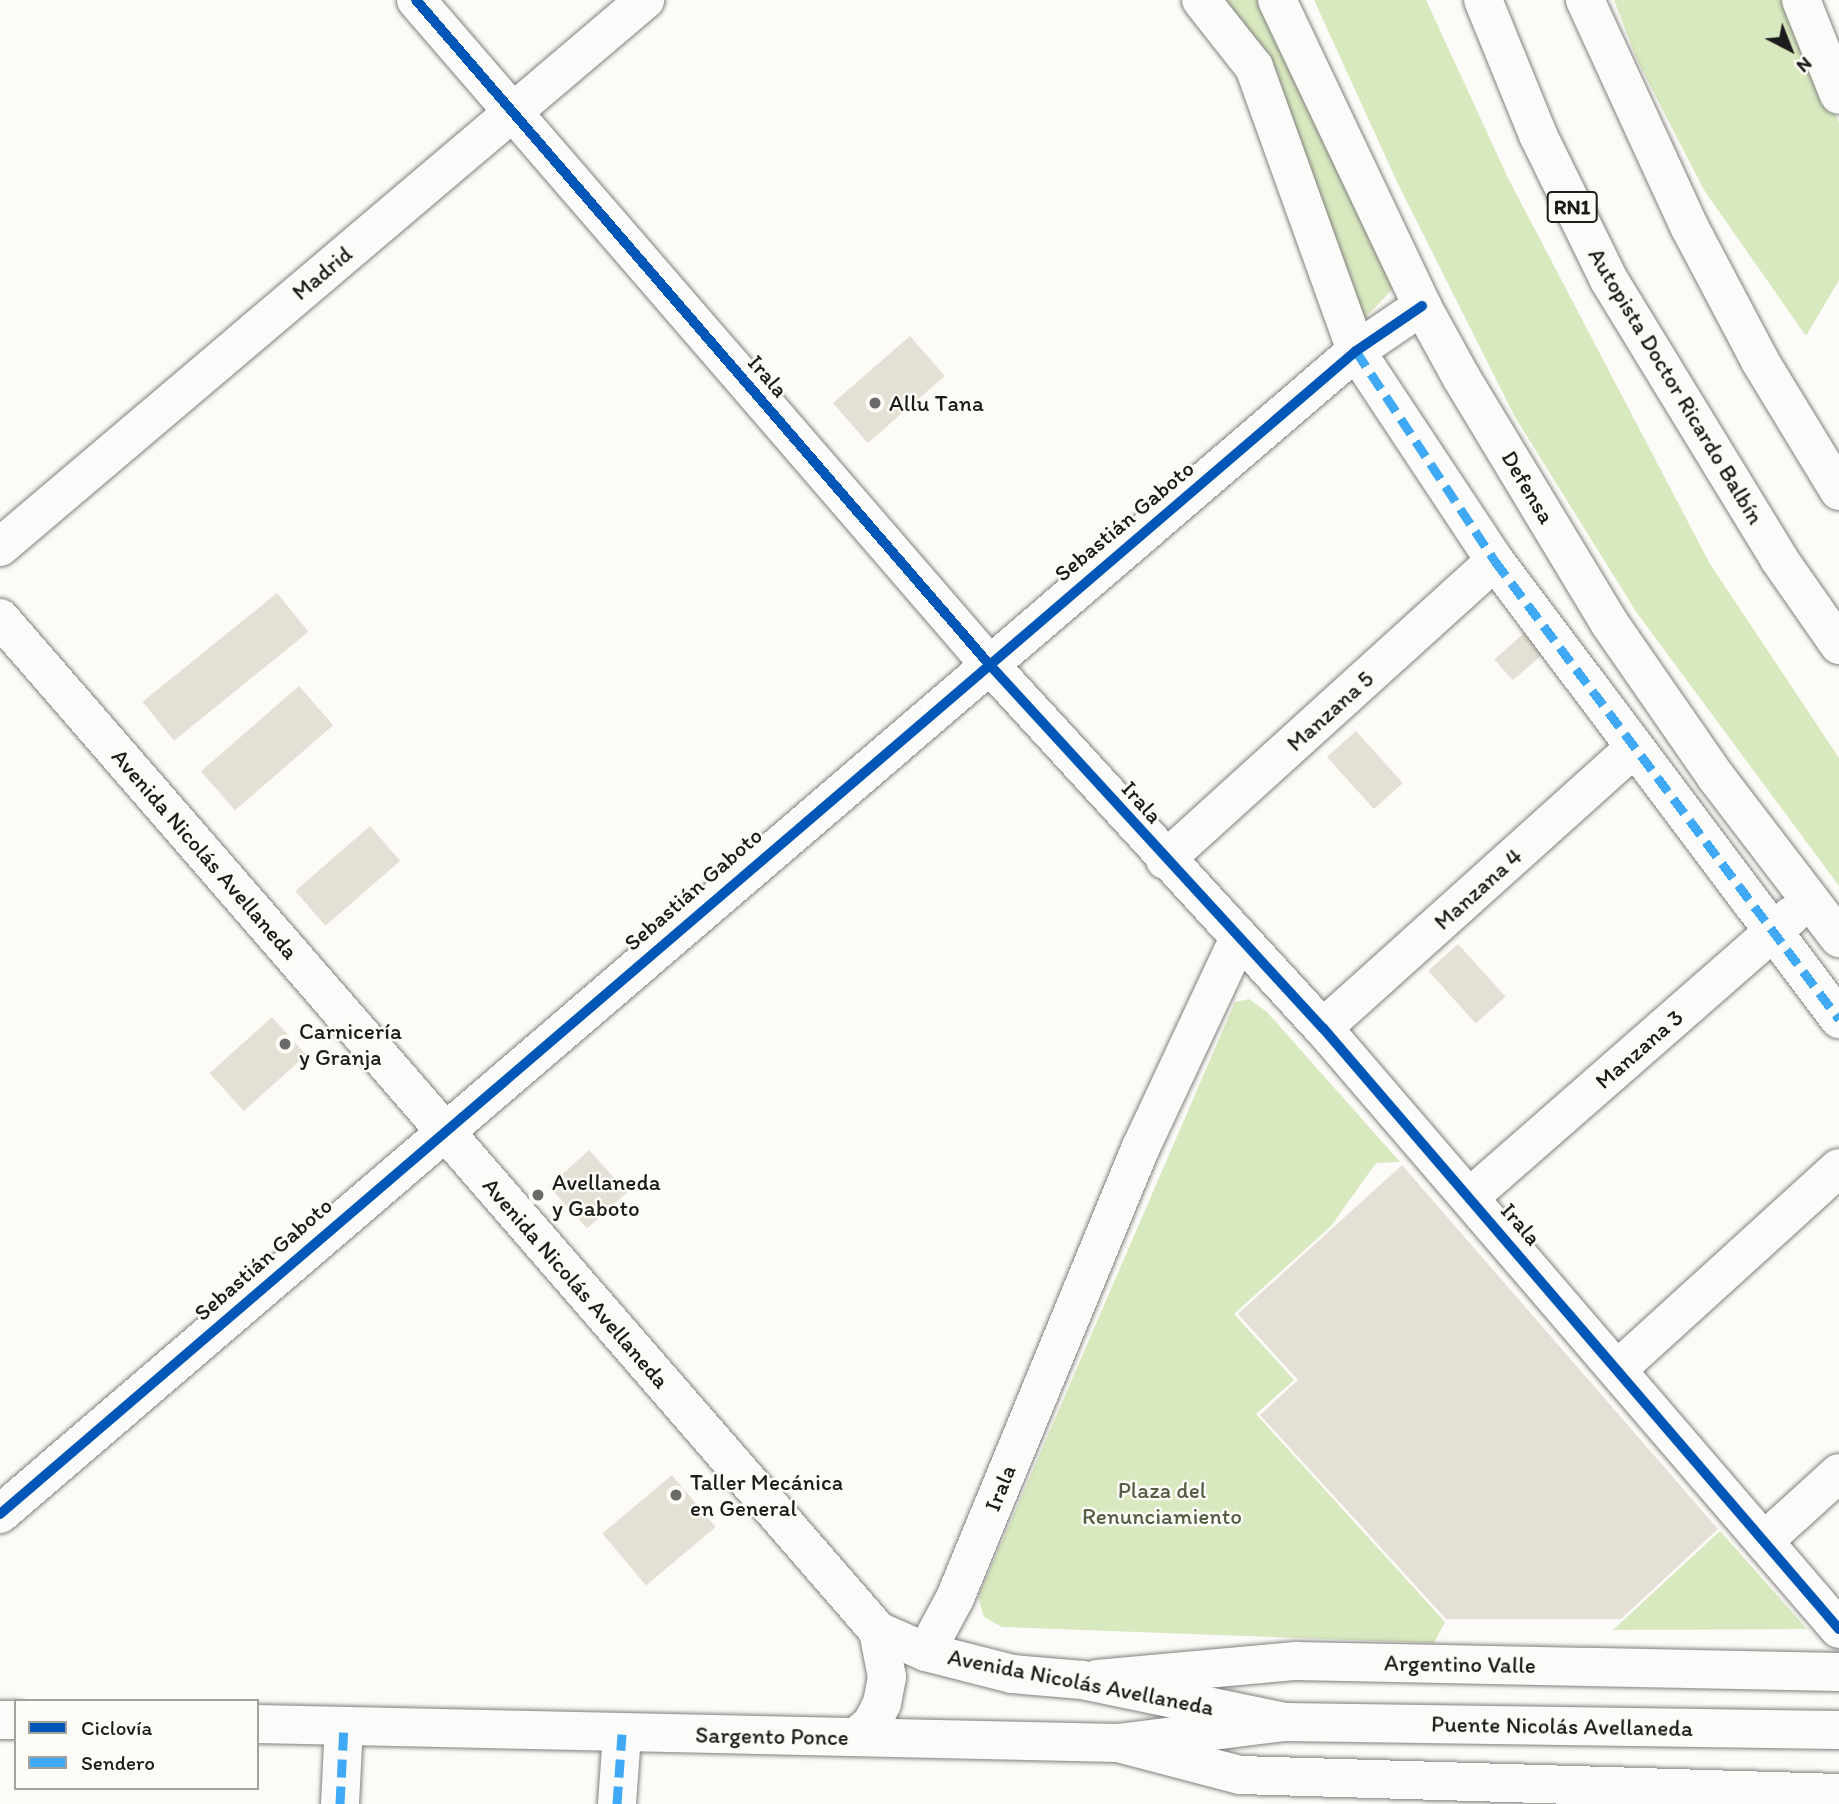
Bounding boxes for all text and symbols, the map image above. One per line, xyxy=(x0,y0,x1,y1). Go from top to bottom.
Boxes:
north arrow xyxy=(1755,14,1825,84)
text: N xyxy=(1792,52,1817,78)
road number: RN1 xyxy=(1546,190,1598,224)
street label: Madrid xyxy=(286,240,358,306)
street label: Autopista Doctor Ricardo Balbín xyxy=(1582,243,1770,529)
street label: Irala xyxy=(742,349,794,403)
place label: Allu Tana xyxy=(889,389,982,417)
marker: Allu Tana xyxy=(867,395,883,411)
street label: Defensa xyxy=(1495,445,1561,529)
street label: Sebastián Gaboto xyxy=(1049,455,1199,587)
street label: Manzana 5 xyxy=(1281,665,1379,757)
street label: Avenida Nicolás Avellaneda xyxy=(106,743,304,965)
street label: Irala xyxy=(1116,775,1168,829)
street label: Sebastián Gaboto xyxy=(618,822,768,956)
street label: Manzana 4 xyxy=(1428,842,1528,936)
street label: Manzana 3 xyxy=(1589,1003,1689,1095)
place label: Carnicería y Granja xyxy=(299,1017,402,1071)
marker: Carnicería y Granja xyxy=(277,1036,293,1052)
place label: Avellaneda y Gaboto xyxy=(552,1168,661,1222)
street label: Avenida Nicolás Avellaneda xyxy=(477,1172,675,1394)
marker: Avellaneda y Gaboto xyxy=(530,1187,546,1203)
street label: Sebastián Gaboto xyxy=(188,1192,338,1326)
street label: Irala xyxy=(1495,1197,1547,1251)
street label: Irala xyxy=(978,1461,1022,1515)
place label: Taller Mecánica en General xyxy=(690,1468,844,1522)
park label: Plaza del Renunciamiento xyxy=(1082,1476,1242,1530)
marker: Taller Mecánica en General xyxy=(668,1487,684,1503)
street label: Avenida Nicolás Avellaneda xyxy=(946,1643,1216,1721)
street label: Argentino Valle xyxy=(1384,1649,1536,1679)
legend xyxy=(14,1699,259,1790)
street label: Puente Nicolás Avellaneda xyxy=(1431,1710,1693,1742)
text: Ciclovía xyxy=(81,1715,152,1740)
street label: Sargento Ponce xyxy=(695,1721,849,1751)
text: Sendero xyxy=(81,1750,155,1775)

